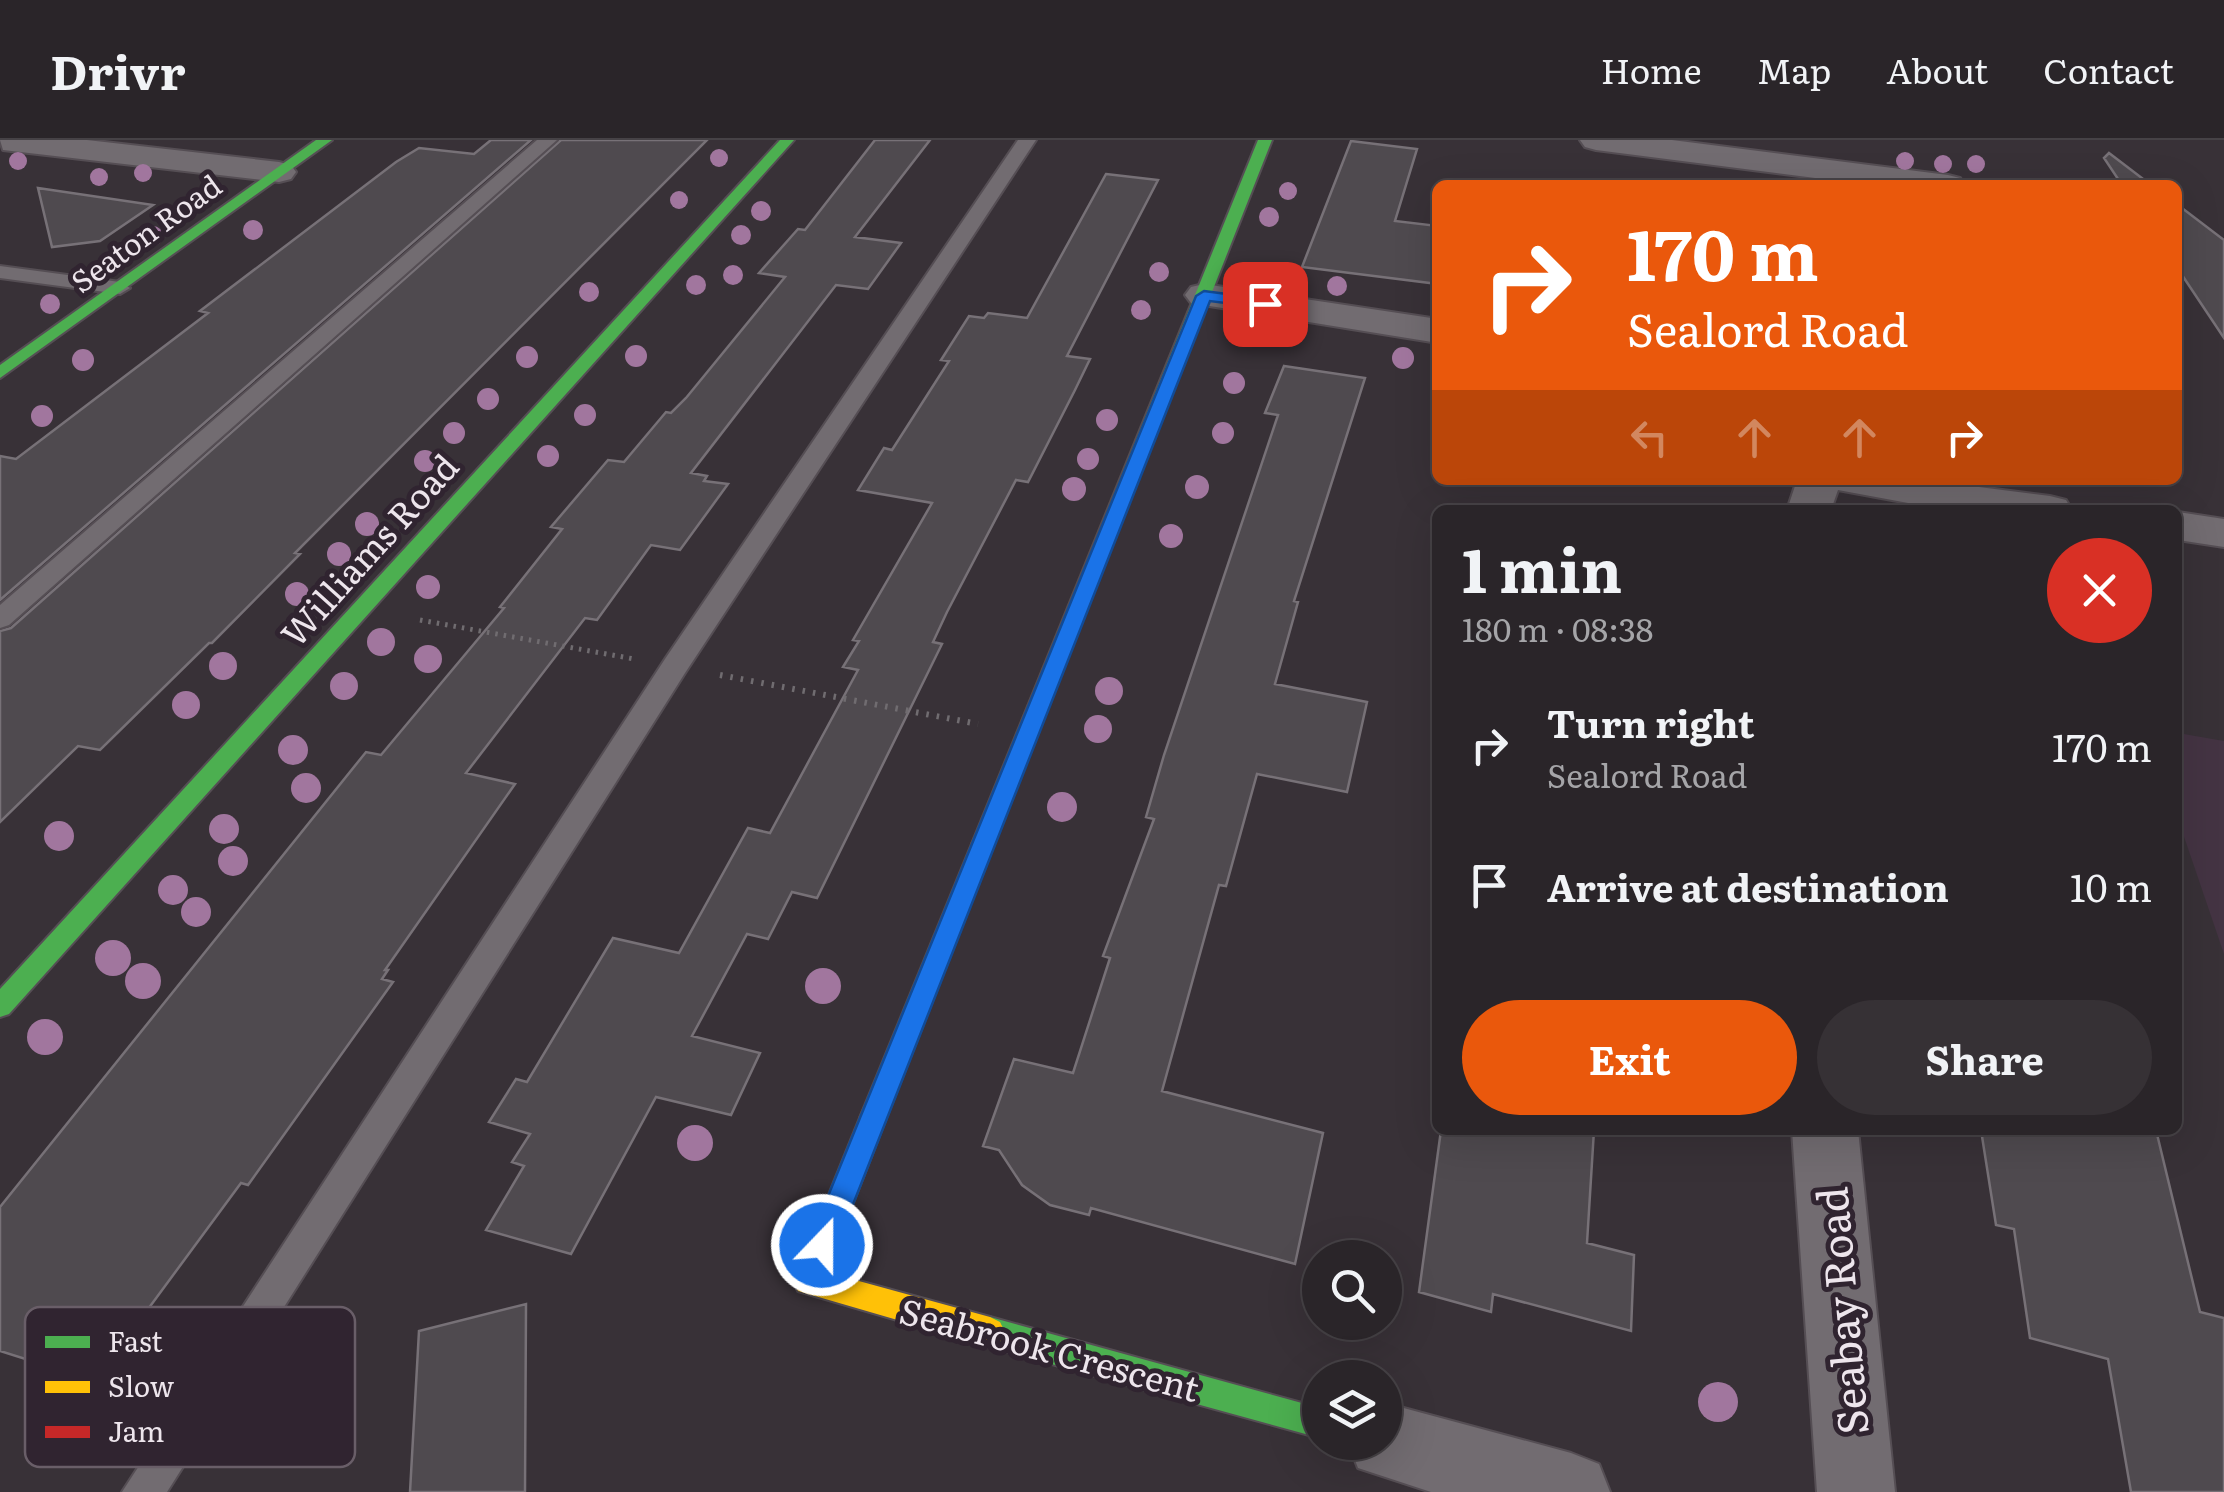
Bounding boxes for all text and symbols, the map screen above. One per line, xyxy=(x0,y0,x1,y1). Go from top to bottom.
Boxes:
text: Drivr xyxy=(50,34,185,105)
text: Home xyxy=(1601,43,1702,95)
text: Map xyxy=(1757,43,1831,95)
text: About xyxy=(1886,43,1988,95)
text: Contact xyxy=(2043,43,2174,95)
street label: Seaton Road xyxy=(61,162,229,302)
text: 170 m xyxy=(1627,199,1819,303)
icon: right xyxy=(1462,220,1592,350)
pin xyxy=(1223,262,1308,347)
icon: arrive xyxy=(1238,277,1293,332)
text: Sealord Road xyxy=(1627,294,1909,361)
icon: left xyxy=(1622,410,1677,465)
icon: ahead xyxy=(1727,410,1782,465)
icon: ahead xyxy=(1832,410,1887,465)
icon: right xyxy=(1937,410,1992,465)
street label: Williams Road xyxy=(267,441,469,657)
text: 1 min xyxy=(1462,522,1622,611)
button: close xyxy=(2047,538,2152,643)
text: 180 m · 08:38 xyxy=(1462,604,1654,652)
text: Turn right xyxy=(1547,693,1754,750)
text: 170 m xyxy=(2052,717,2152,774)
icon: right xyxy=(1462,718,1517,773)
text: Sealord Road xyxy=(1547,750,1747,798)
text: Arrive at destination xyxy=(1547,857,1949,914)
text: 10 m xyxy=(2070,857,2152,914)
icon: arrive xyxy=(1462,858,1517,913)
button: Exit xyxy=(1462,1000,1797,1115)
button: Share xyxy=(1817,1000,2152,1115)
street label: Seabay Road xyxy=(1798,1184,1882,1438)
position arrow xyxy=(770,1193,874,1297)
map controls xyxy=(1302,1240,1402,1460)
button: search xyxy=(1302,1240,1402,1340)
street label: Seabrook Crescent xyxy=(894,1283,1206,1413)
legend xyxy=(25,1307,355,1467)
text: Fast xyxy=(108,1319,163,1361)
button: layers xyxy=(1302,1360,1402,1460)
text: Slow xyxy=(108,1364,174,1406)
text: Jam xyxy=(108,1409,164,1451)

